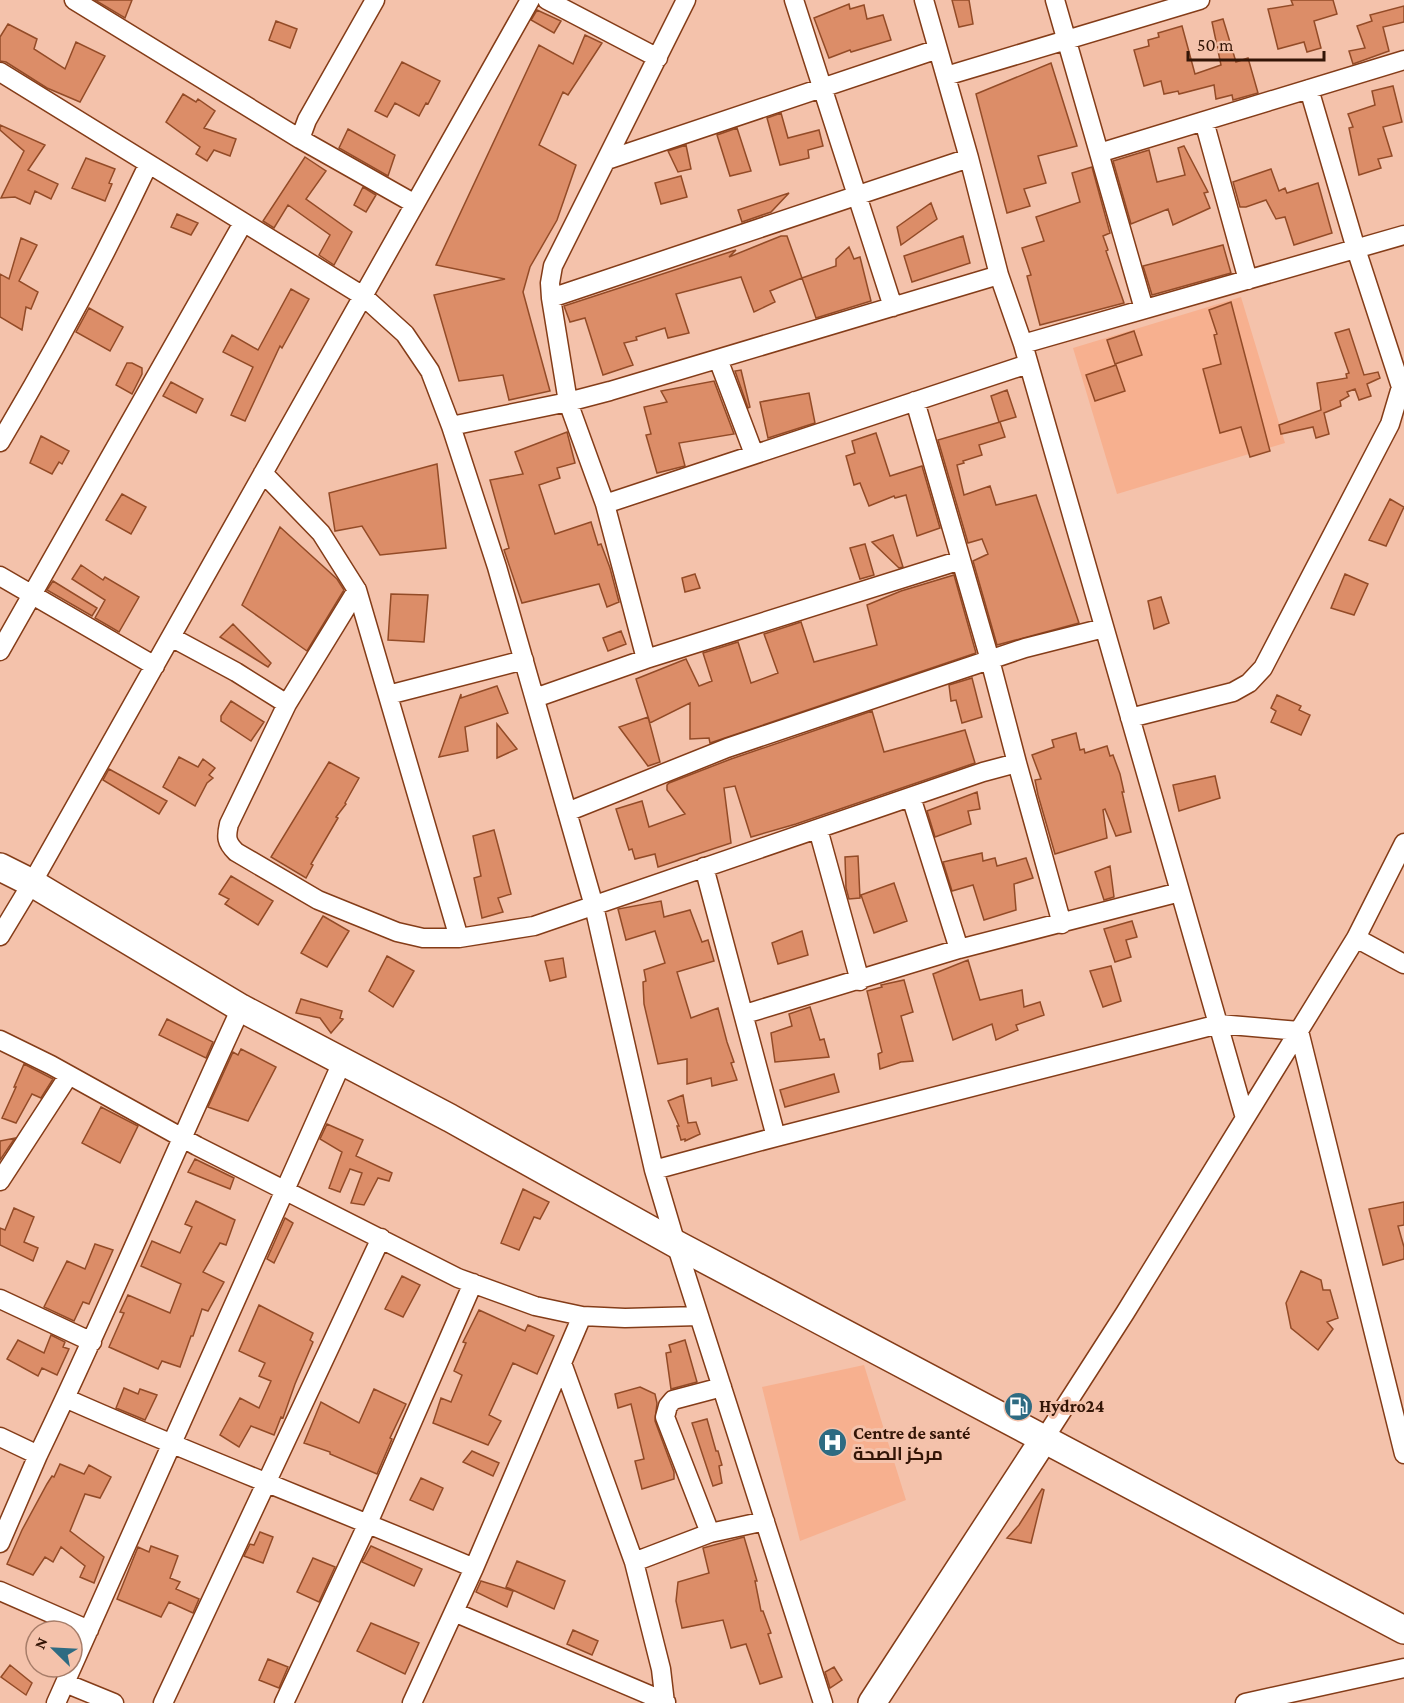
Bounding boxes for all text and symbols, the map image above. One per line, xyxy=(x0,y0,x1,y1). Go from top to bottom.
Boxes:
scale bar xyxy=(1188,24,1324,62)
text: 50 m xyxy=(1197,35,1234,55)
fuel station icon: Hydro24 xyxy=(1002,1390,1034,1422)
place label: Hydro24 xyxy=(1039,1396,1105,1416)
place label: Centre de santé مركز الصحة xyxy=(853,1423,970,1465)
hospital icon: Centre de santé مركز الصحة xyxy=(816,1427,848,1459)
north arrow xyxy=(24,1619,84,1679)
text: N xyxy=(31,1635,51,1652)

